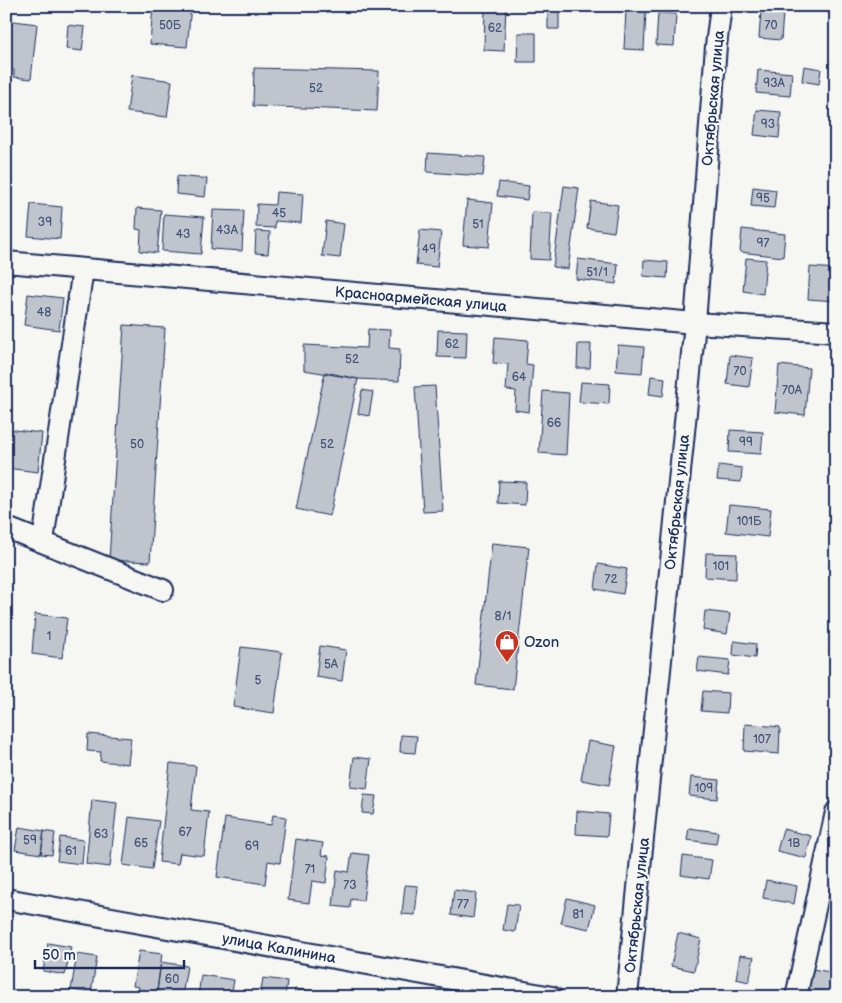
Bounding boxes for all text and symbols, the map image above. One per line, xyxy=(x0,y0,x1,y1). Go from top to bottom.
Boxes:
house number: 50Б xyxy=(159,18,182,33)
house number: 70 xyxy=(765,18,777,33)
house number: 62 xyxy=(488,21,502,36)
street label: Октябрьская улица xyxy=(698,29,729,167)
house number: 93А xyxy=(763,76,786,91)
house number: 52 xyxy=(309,81,323,96)
house number: 93 xyxy=(761,117,775,132)
house number: 95 xyxy=(756,191,770,206)
house number: 45 xyxy=(272,206,286,221)
house number: 39 xyxy=(38,215,52,230)
house number: 51 xyxy=(472,217,484,232)
house number: 43А xyxy=(216,223,239,238)
house number: 43 xyxy=(176,227,190,242)
house number: 97 xyxy=(757,236,770,251)
house number: 49 xyxy=(422,242,436,257)
house number: 51/1 xyxy=(586,265,608,280)
street label: Красноармейская улица xyxy=(334,283,508,316)
house number: 48 xyxy=(37,305,51,320)
house number: 62 xyxy=(445,337,459,352)
house number: 52 xyxy=(345,352,359,367)
house number: 70 xyxy=(734,364,746,379)
house number: 64 xyxy=(512,370,527,385)
house number: 70А xyxy=(782,383,803,398)
house number: 66 xyxy=(547,416,561,431)
street label: Октябрьская улица xyxy=(661,433,694,571)
house number: 99 xyxy=(739,435,753,450)
house number: 50 xyxy=(130,437,144,452)
house number: 52 xyxy=(320,437,334,452)
house number: 101Б xyxy=(737,514,762,529)
house number: 101 xyxy=(713,559,729,574)
house number: 72 xyxy=(605,572,617,587)
house number: 8/1 xyxy=(494,609,512,624)
house number: 1 xyxy=(47,629,51,644)
shop icon: Ozon xyxy=(494,629,520,663)
place label: Ozon xyxy=(524,633,559,652)
house number: 5А xyxy=(324,657,339,672)
house number: 5 xyxy=(255,673,262,688)
house number: 107 xyxy=(753,732,771,747)
house number: 109 xyxy=(695,781,713,796)
house number: 67 xyxy=(178,825,192,840)
house number: 63 xyxy=(94,827,108,842)
house number: 59 xyxy=(23,833,37,848)
house number: 65 xyxy=(134,836,148,851)
street label: Октябрьская улица xyxy=(621,836,654,974)
house number: 1В xyxy=(788,836,801,851)
house number: 69 xyxy=(245,839,259,854)
house number: 61 xyxy=(65,844,77,859)
house number: 71 xyxy=(305,862,315,877)
house number: 73 xyxy=(343,878,357,893)
house number: 77 xyxy=(457,897,469,912)
house number: 81 xyxy=(572,907,584,922)
street label: улица Калинина xyxy=(221,929,337,968)
scale bar xyxy=(35,938,184,970)
text: 50 m xyxy=(42,946,76,965)
house number: 60 xyxy=(165,972,179,987)

